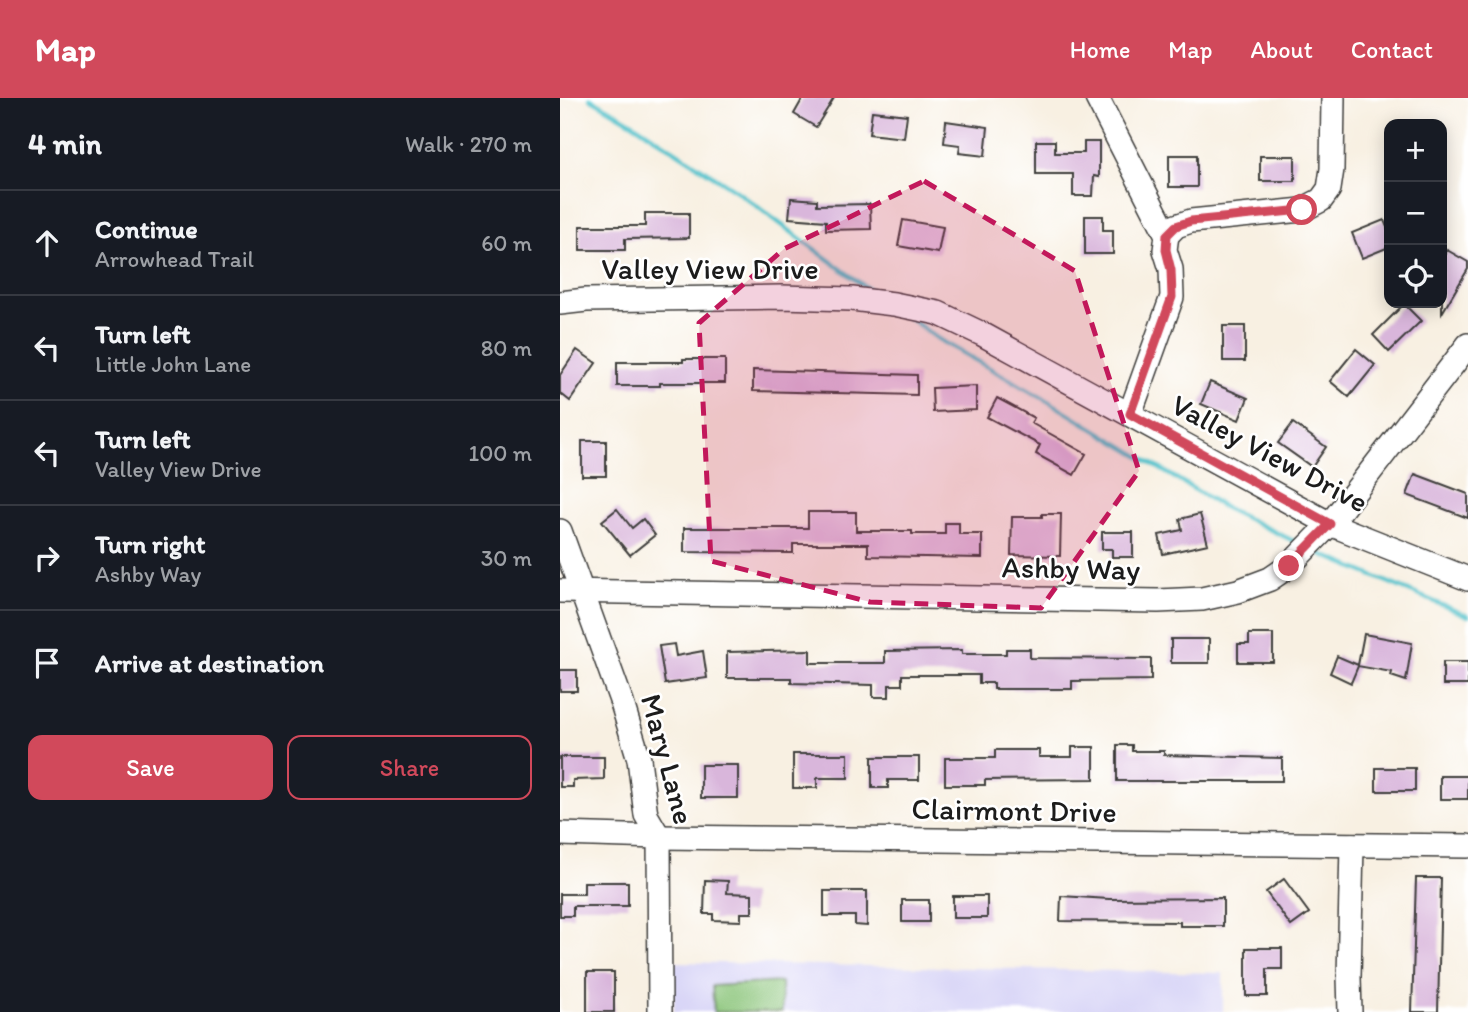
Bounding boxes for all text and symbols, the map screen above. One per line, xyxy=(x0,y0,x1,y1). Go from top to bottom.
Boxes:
text: Map xyxy=(35,30,96,69)
text: Home xyxy=(1070,35,1130,64)
text: Map xyxy=(1168,35,1212,64)
text: About xyxy=(1250,35,1313,64)
text: Contact xyxy=(1351,35,1433,64)
map controls xyxy=(1384,119,1447,308)
button: + xyxy=(1384,119,1447,182)
text: 4 min xyxy=(28,125,102,162)
text: Walk · 270 m xyxy=(405,130,532,158)
button: − xyxy=(1384,182,1447,245)
route start xyxy=(1286,194,1317,225)
text: Continue xyxy=(95,213,198,245)
icon: ahead xyxy=(28,224,66,262)
text: 60 m xyxy=(481,229,532,257)
text: Arrowhead Trail xyxy=(95,245,254,273)
button: locate xyxy=(1384,245,1447,308)
street label: Valley View Drive xyxy=(601,250,819,287)
text: Turn left xyxy=(95,318,191,350)
icon: left xyxy=(28,329,66,367)
text: 80 m xyxy=(481,334,532,362)
text: Little John Lane xyxy=(95,350,251,378)
street label: Valley View Drive xyxy=(1165,386,1375,520)
text: Turn left xyxy=(95,423,191,455)
icon: left xyxy=(28,434,66,472)
text: 100 m xyxy=(468,439,532,467)
text: Valley View Drive xyxy=(95,455,262,483)
text: Turn right xyxy=(95,528,206,560)
icon: right xyxy=(28,539,66,577)
text: 30 m xyxy=(481,544,532,572)
street label: Ashby Way xyxy=(1001,548,1141,588)
route end xyxy=(1273,550,1304,581)
text: Ashby Way xyxy=(95,560,201,588)
icon: arrive xyxy=(28,644,66,682)
text: Arrive at destination xyxy=(95,647,324,679)
street label: Mary Lane xyxy=(633,690,703,828)
button: Save xyxy=(28,735,273,800)
button: Share xyxy=(287,735,532,800)
street label: Clairmont Drive xyxy=(911,790,1117,830)

